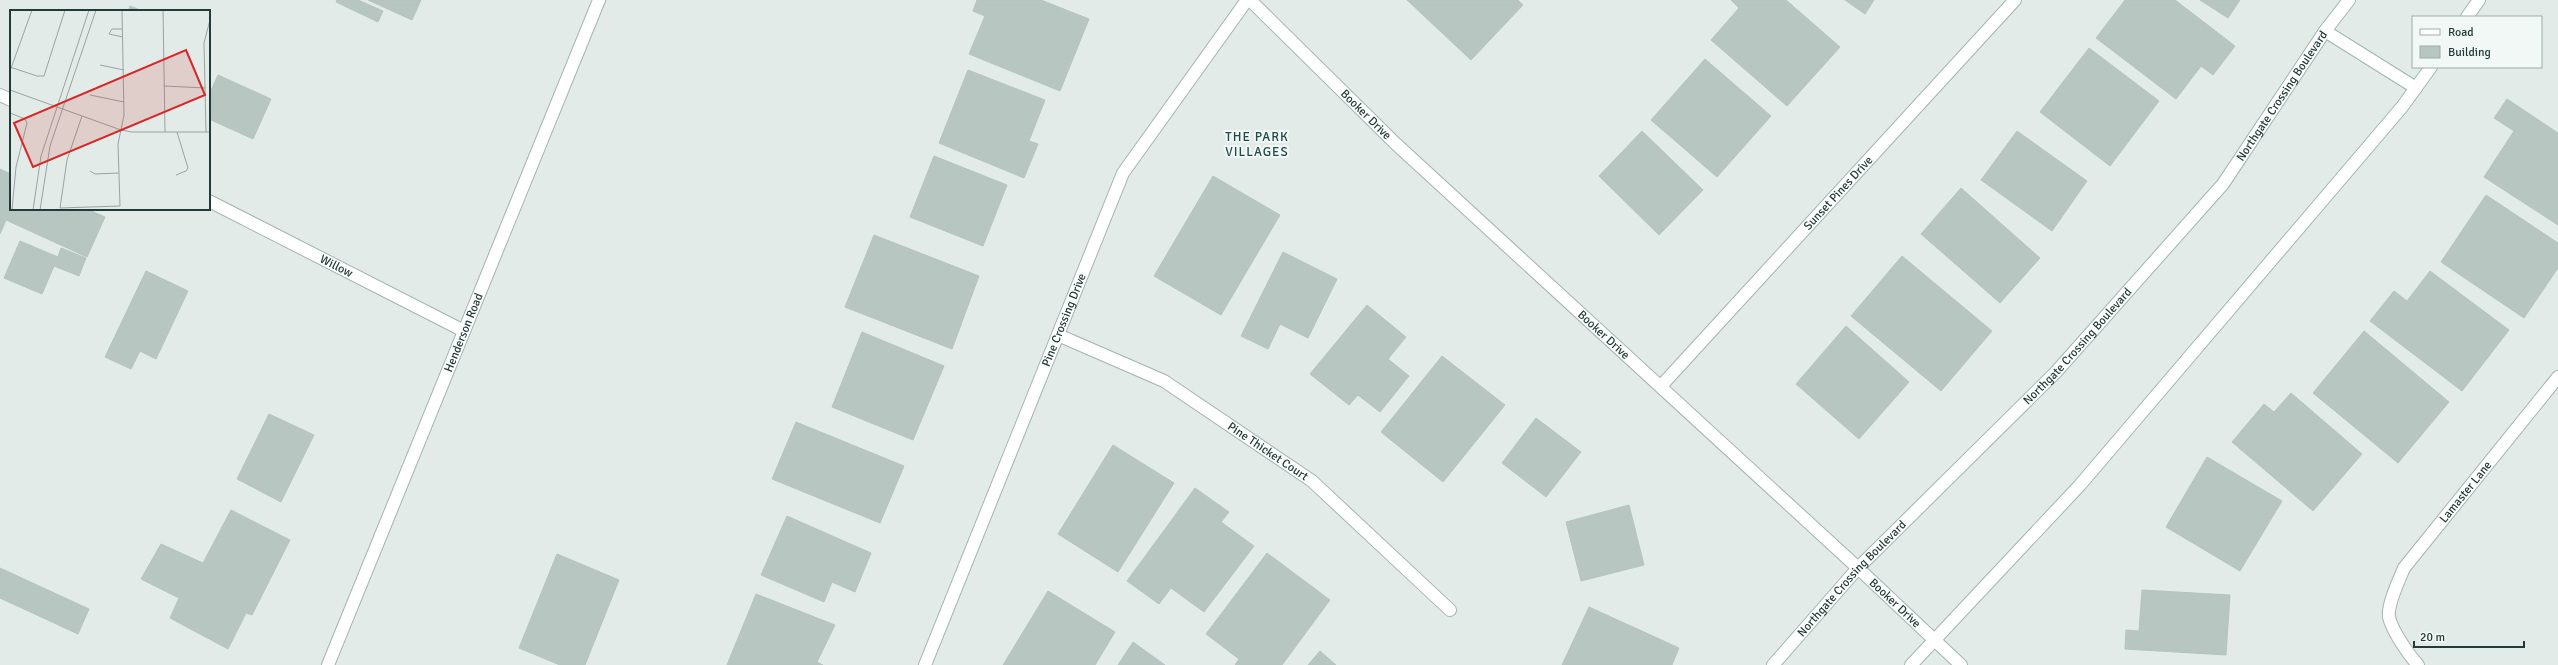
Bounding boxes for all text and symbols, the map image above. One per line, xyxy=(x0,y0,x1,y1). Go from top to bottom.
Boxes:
inset map xyxy=(10,10,210,210)
legend xyxy=(2412,16,2542,68)
text: Road xyxy=(2448,25,2474,40)
street label: Northgate Crossing Boulevard xyxy=(2233,28,2331,164)
text: Building xyxy=(2448,45,2491,60)
street label: Booker Drive xyxy=(1337,86,1395,143)
district label: THE PARK VILLAGES xyxy=(1225,129,1289,160)
street label: Sunset Pines Drive xyxy=(1800,153,1876,233)
street label: Willow xyxy=(317,251,356,281)
street label: Pine Crossing Drive xyxy=(1038,271,1089,369)
street label: Northgate Crossing Boulevard xyxy=(2020,285,2135,408)
street label: Henderson Road xyxy=(441,291,486,374)
street label: Booker Drive xyxy=(1575,307,1633,362)
street label: Pine Thicket Court xyxy=(1225,419,1311,484)
street label: Lamaster Lane xyxy=(2436,458,2495,526)
street label: Northgate Crossing Boulevard xyxy=(1794,517,1909,640)
street label: Booker Drive xyxy=(1866,575,1924,631)
scale bar xyxy=(2414,623,2524,649)
text: 20 m xyxy=(2420,630,2445,645)

